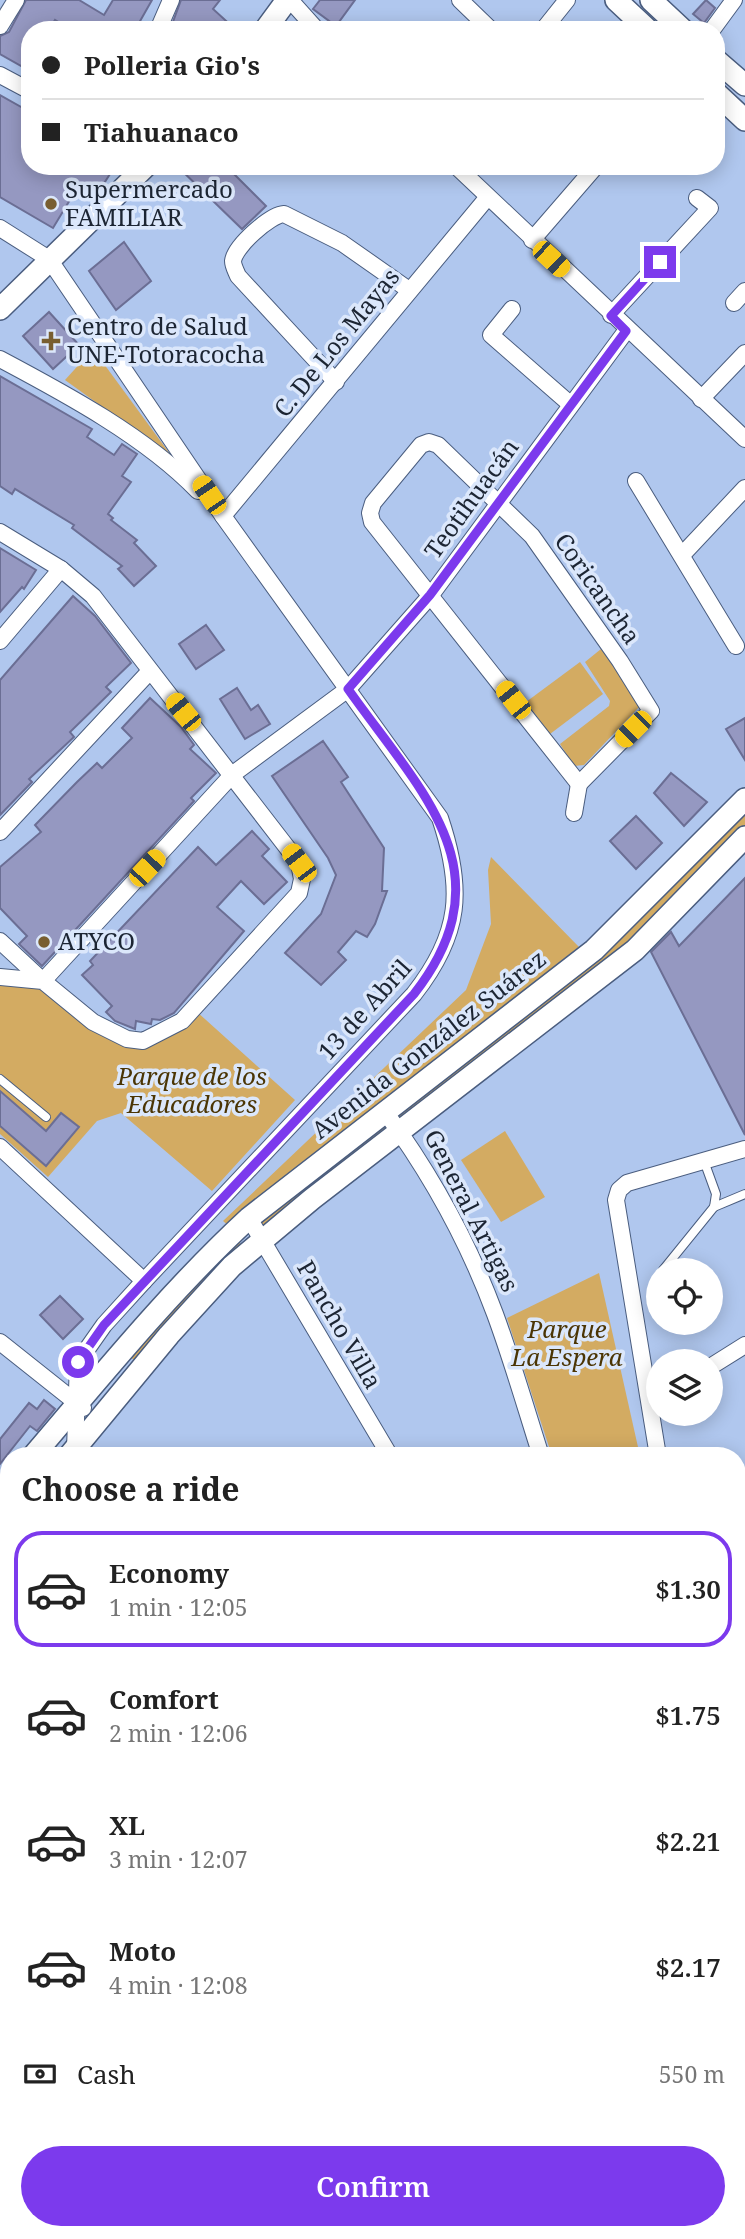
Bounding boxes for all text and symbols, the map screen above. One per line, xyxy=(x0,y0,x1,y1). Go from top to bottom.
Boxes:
text: Polleria Gio's xyxy=(84,47,260,83)
text: Tiahuanaco xyxy=(84,114,239,150)
place label: Supermercado FAMILIAR xyxy=(65,172,233,233)
marker: Supermercado FAMILIAR xyxy=(43,196,59,212)
car xyxy=(529,237,574,281)
route end xyxy=(644,246,676,278)
street label: C. De Los Mayas xyxy=(265,261,406,423)
place label: Centro de Salud UNE-Totoracocha xyxy=(67,309,265,370)
marker: Centro de Salud UNE-Totoracocha xyxy=(41,331,61,351)
street label: Teotihuacán xyxy=(416,431,526,565)
car xyxy=(189,472,230,518)
street label: Coricancha xyxy=(548,526,649,650)
car xyxy=(492,677,535,723)
car xyxy=(162,689,205,735)
car xyxy=(611,707,656,751)
car xyxy=(278,840,321,886)
car xyxy=(125,845,170,891)
place label: ATYCO xyxy=(58,924,135,957)
marker: ATYCO xyxy=(36,934,52,950)
street label: Avenida González Suárez xyxy=(304,942,552,1146)
street label: 13 de Abril xyxy=(310,951,418,1066)
park label: Parque de los Educadores xyxy=(116,1059,267,1120)
street label: General Artigas xyxy=(417,1124,527,1297)
street label: Pancho Villa xyxy=(290,1254,390,1394)
map controls xyxy=(646,1258,723,1426)
button: locate xyxy=(646,1258,723,1335)
park label: Parque La Espera xyxy=(510,1312,623,1373)
route start xyxy=(62,1346,94,1378)
button: layers xyxy=(646,1349,723,1426)
text: Choose a ride xyxy=(21,1467,240,1510)
text: Economy xyxy=(109,1555,229,1591)
icon: car xyxy=(25,1558,88,1621)
text: $1.30 xyxy=(655,1571,721,1607)
text: 1 min · 12:05 xyxy=(109,1591,247,1623)
text: Comfort xyxy=(109,1681,219,1717)
icon: car xyxy=(25,1684,88,1747)
text: $1.75 xyxy=(655,1697,721,1733)
text: 2 min · 12:06 xyxy=(109,1717,247,1749)
text: XL xyxy=(109,1807,145,1843)
icon: car xyxy=(25,1810,88,1873)
text: $2.21 xyxy=(655,1823,721,1859)
text: 3 min · 12:07 xyxy=(109,1843,247,1875)
text: Moto xyxy=(109,1933,176,1969)
icon: car xyxy=(25,1936,88,1999)
text: $2.17 xyxy=(655,1949,721,1985)
text: 4 min · 12:08 xyxy=(109,1969,247,2001)
icon: cash xyxy=(21,2055,59,2093)
text: Cash xyxy=(77,2056,136,2092)
text: 550 m xyxy=(659,2058,725,2090)
button: Confirm xyxy=(21,2146,725,2226)

